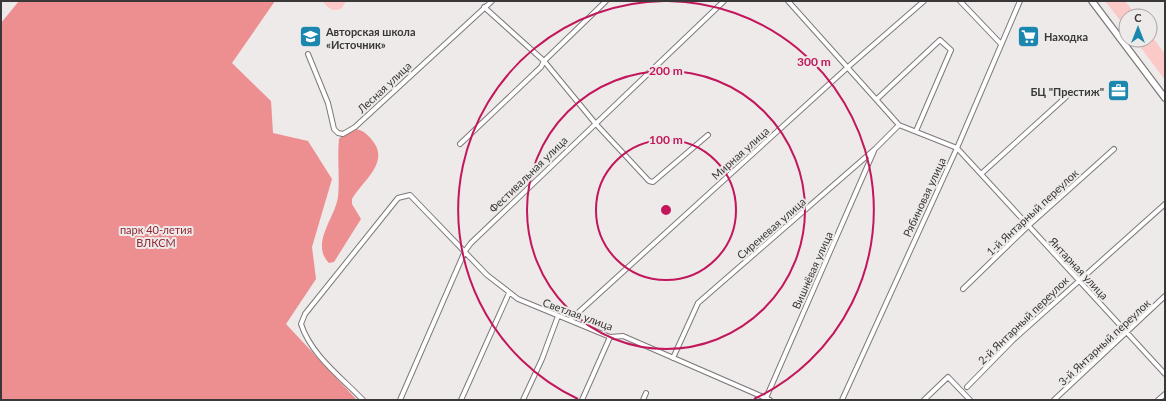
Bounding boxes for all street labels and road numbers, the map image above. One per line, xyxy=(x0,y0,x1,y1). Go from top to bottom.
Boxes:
street label: Лесная улица xyxy=(354,59,414,116)
street label: Мирная улица xyxy=(709,124,771,182)
street label: Фестивальная улица xyxy=(486,133,570,215)
street label: Рябиновая улица xyxy=(900,155,948,239)
street label: 1-й Янтарный переулок xyxy=(983,166,1081,258)
street label: Сиреневая улица xyxy=(734,195,808,261)
street label: Вишнёвая улица xyxy=(789,229,835,311)
street label: Янтарная улица xyxy=(1046,233,1111,302)
street label: 2-й Янтарный переулок xyxy=(975,273,1071,367)
street label: Светлая улица xyxy=(541,295,615,333)
street label: 3-й Янтарный переулок xyxy=(1055,296,1153,388)

